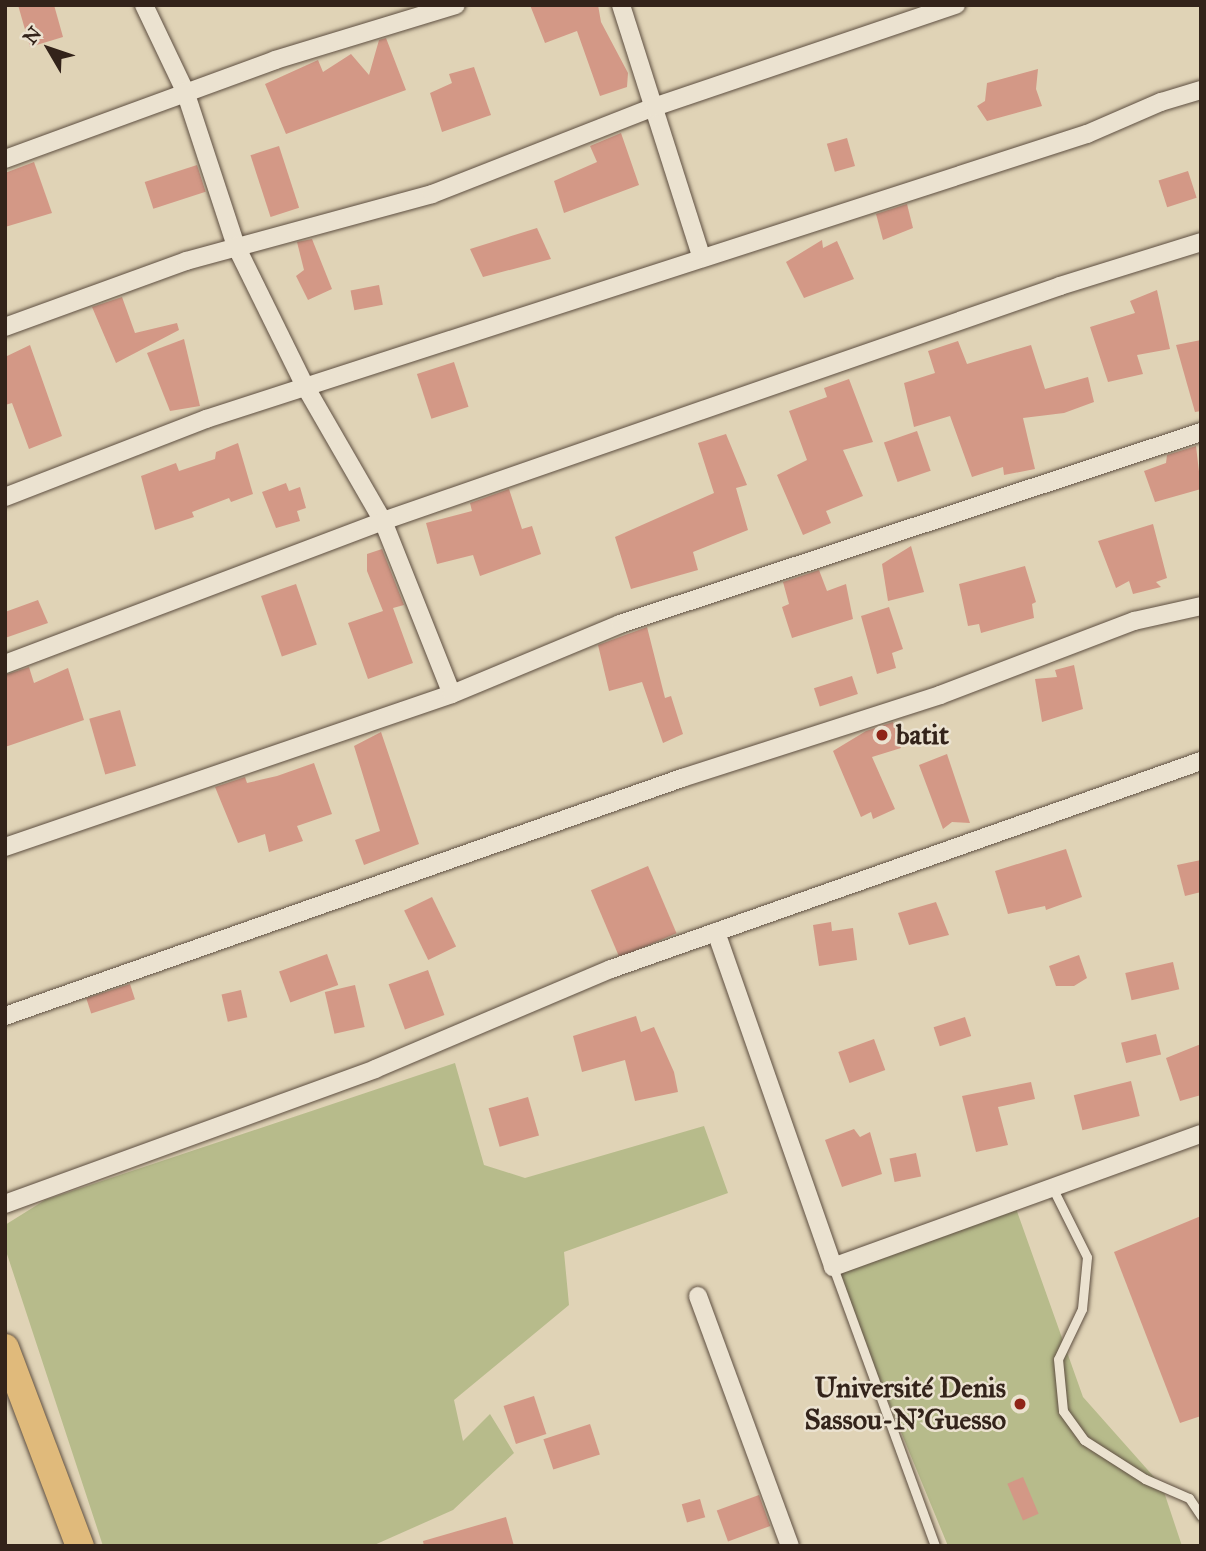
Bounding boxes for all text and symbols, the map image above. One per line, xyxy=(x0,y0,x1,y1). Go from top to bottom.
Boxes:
north arrow xyxy=(14,14,84,84)
text: N xyxy=(18,22,46,49)
place label: batit xyxy=(896,718,949,752)
marker: batit xyxy=(874,727,890,743)
place label: Université Denis Sassou-N'Guesso xyxy=(804,1371,1006,1437)
marker: Université Denis Sassou-N'Guesso xyxy=(1012,1396,1028,1412)

